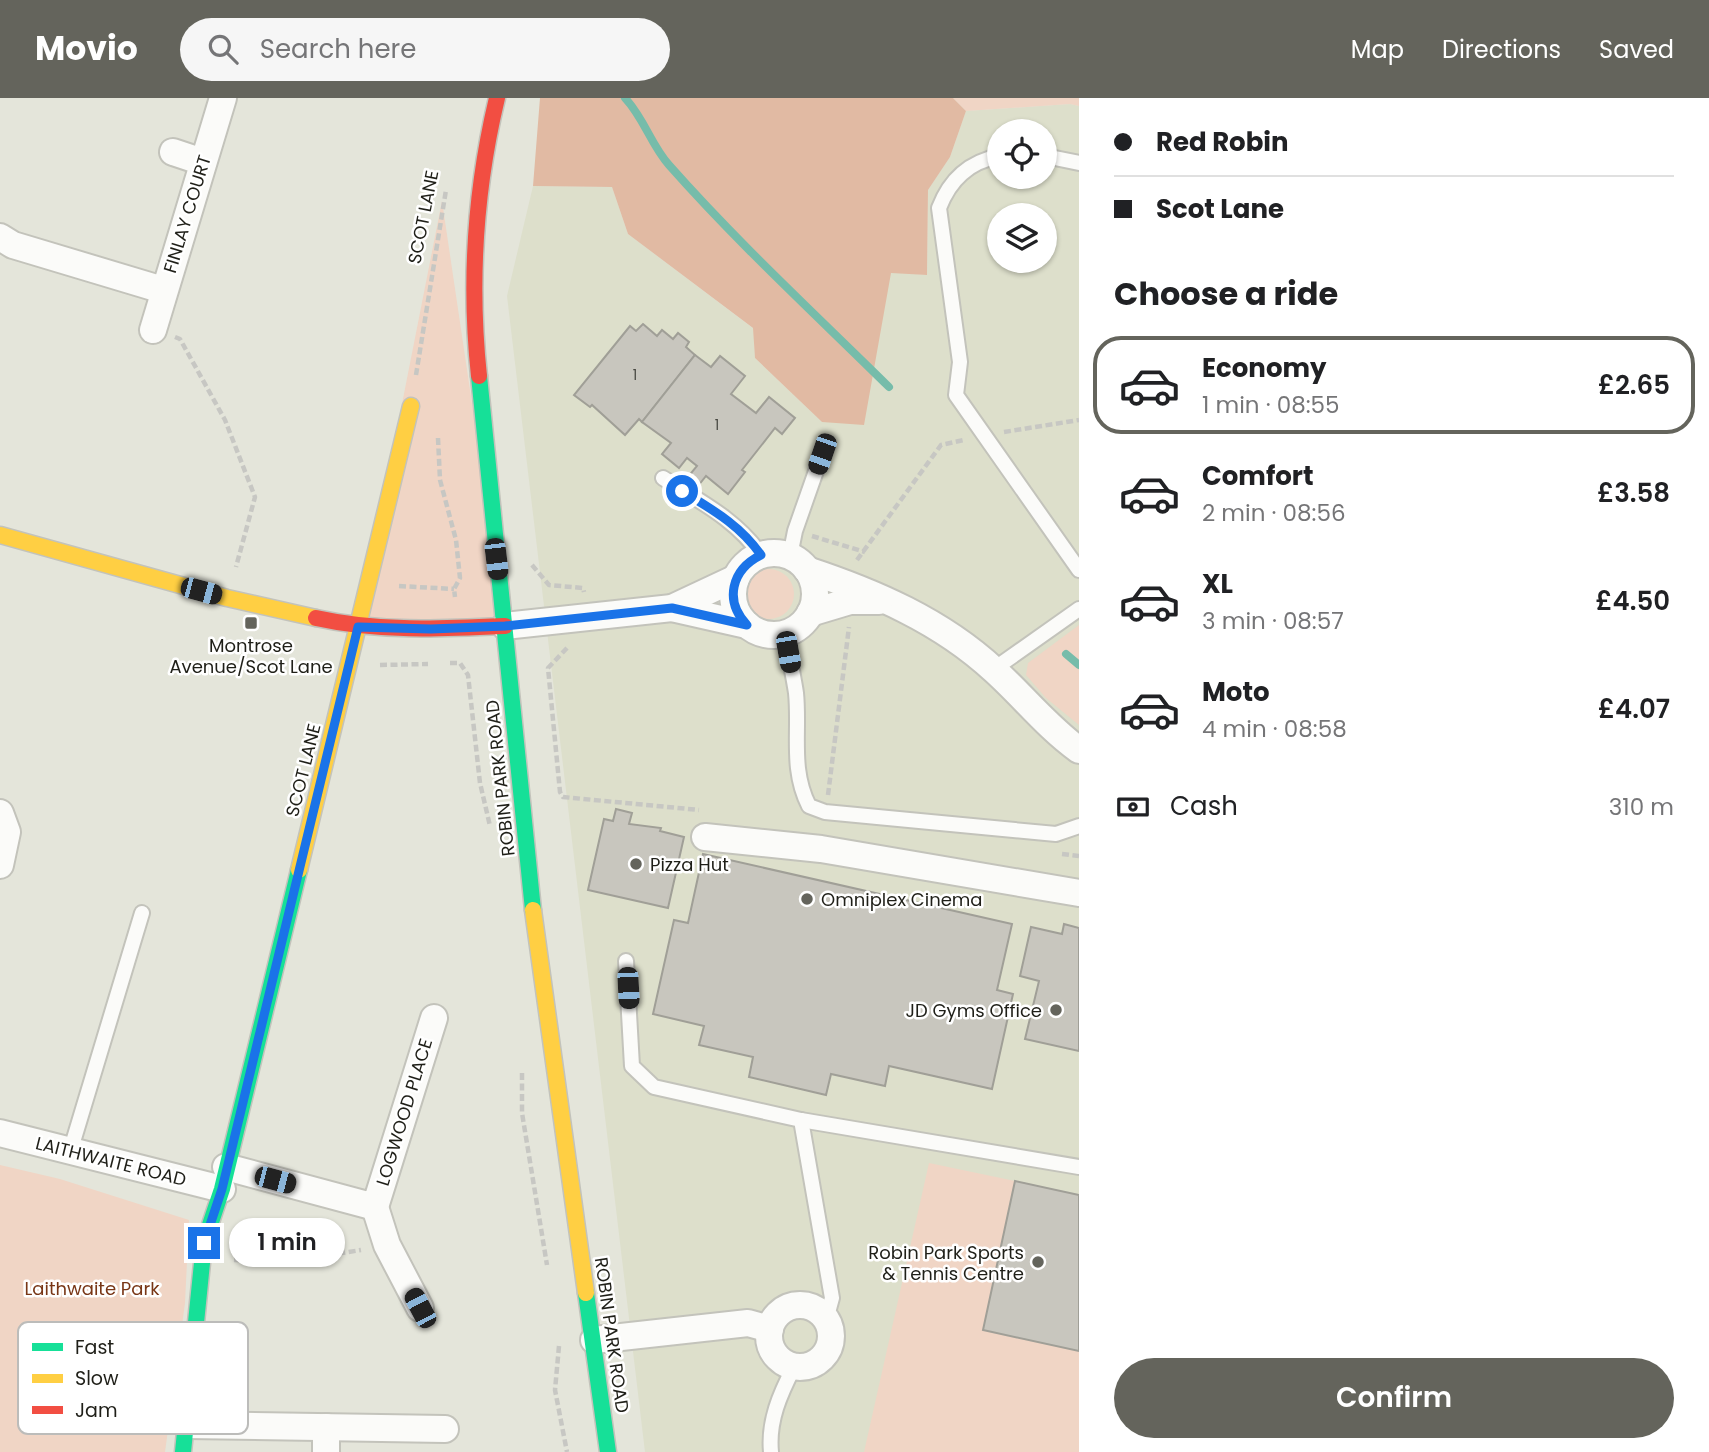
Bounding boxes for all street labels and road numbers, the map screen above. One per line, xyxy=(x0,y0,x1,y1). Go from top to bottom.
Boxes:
street label: FINLAY COURT xyxy=(157,152,217,276)
street label: SCOT LANE xyxy=(402,168,444,266)
street label: ROBIN PARK ROAD xyxy=(479,699,521,857)
street label: SCOT LANE xyxy=(279,721,327,819)
street label: LOGWOOD PLACE xyxy=(370,1035,438,1189)
street label: LAITHWAITE ROAD xyxy=(33,1130,189,1192)
street label: ROBIN PARK ROAD xyxy=(589,1255,635,1415)

